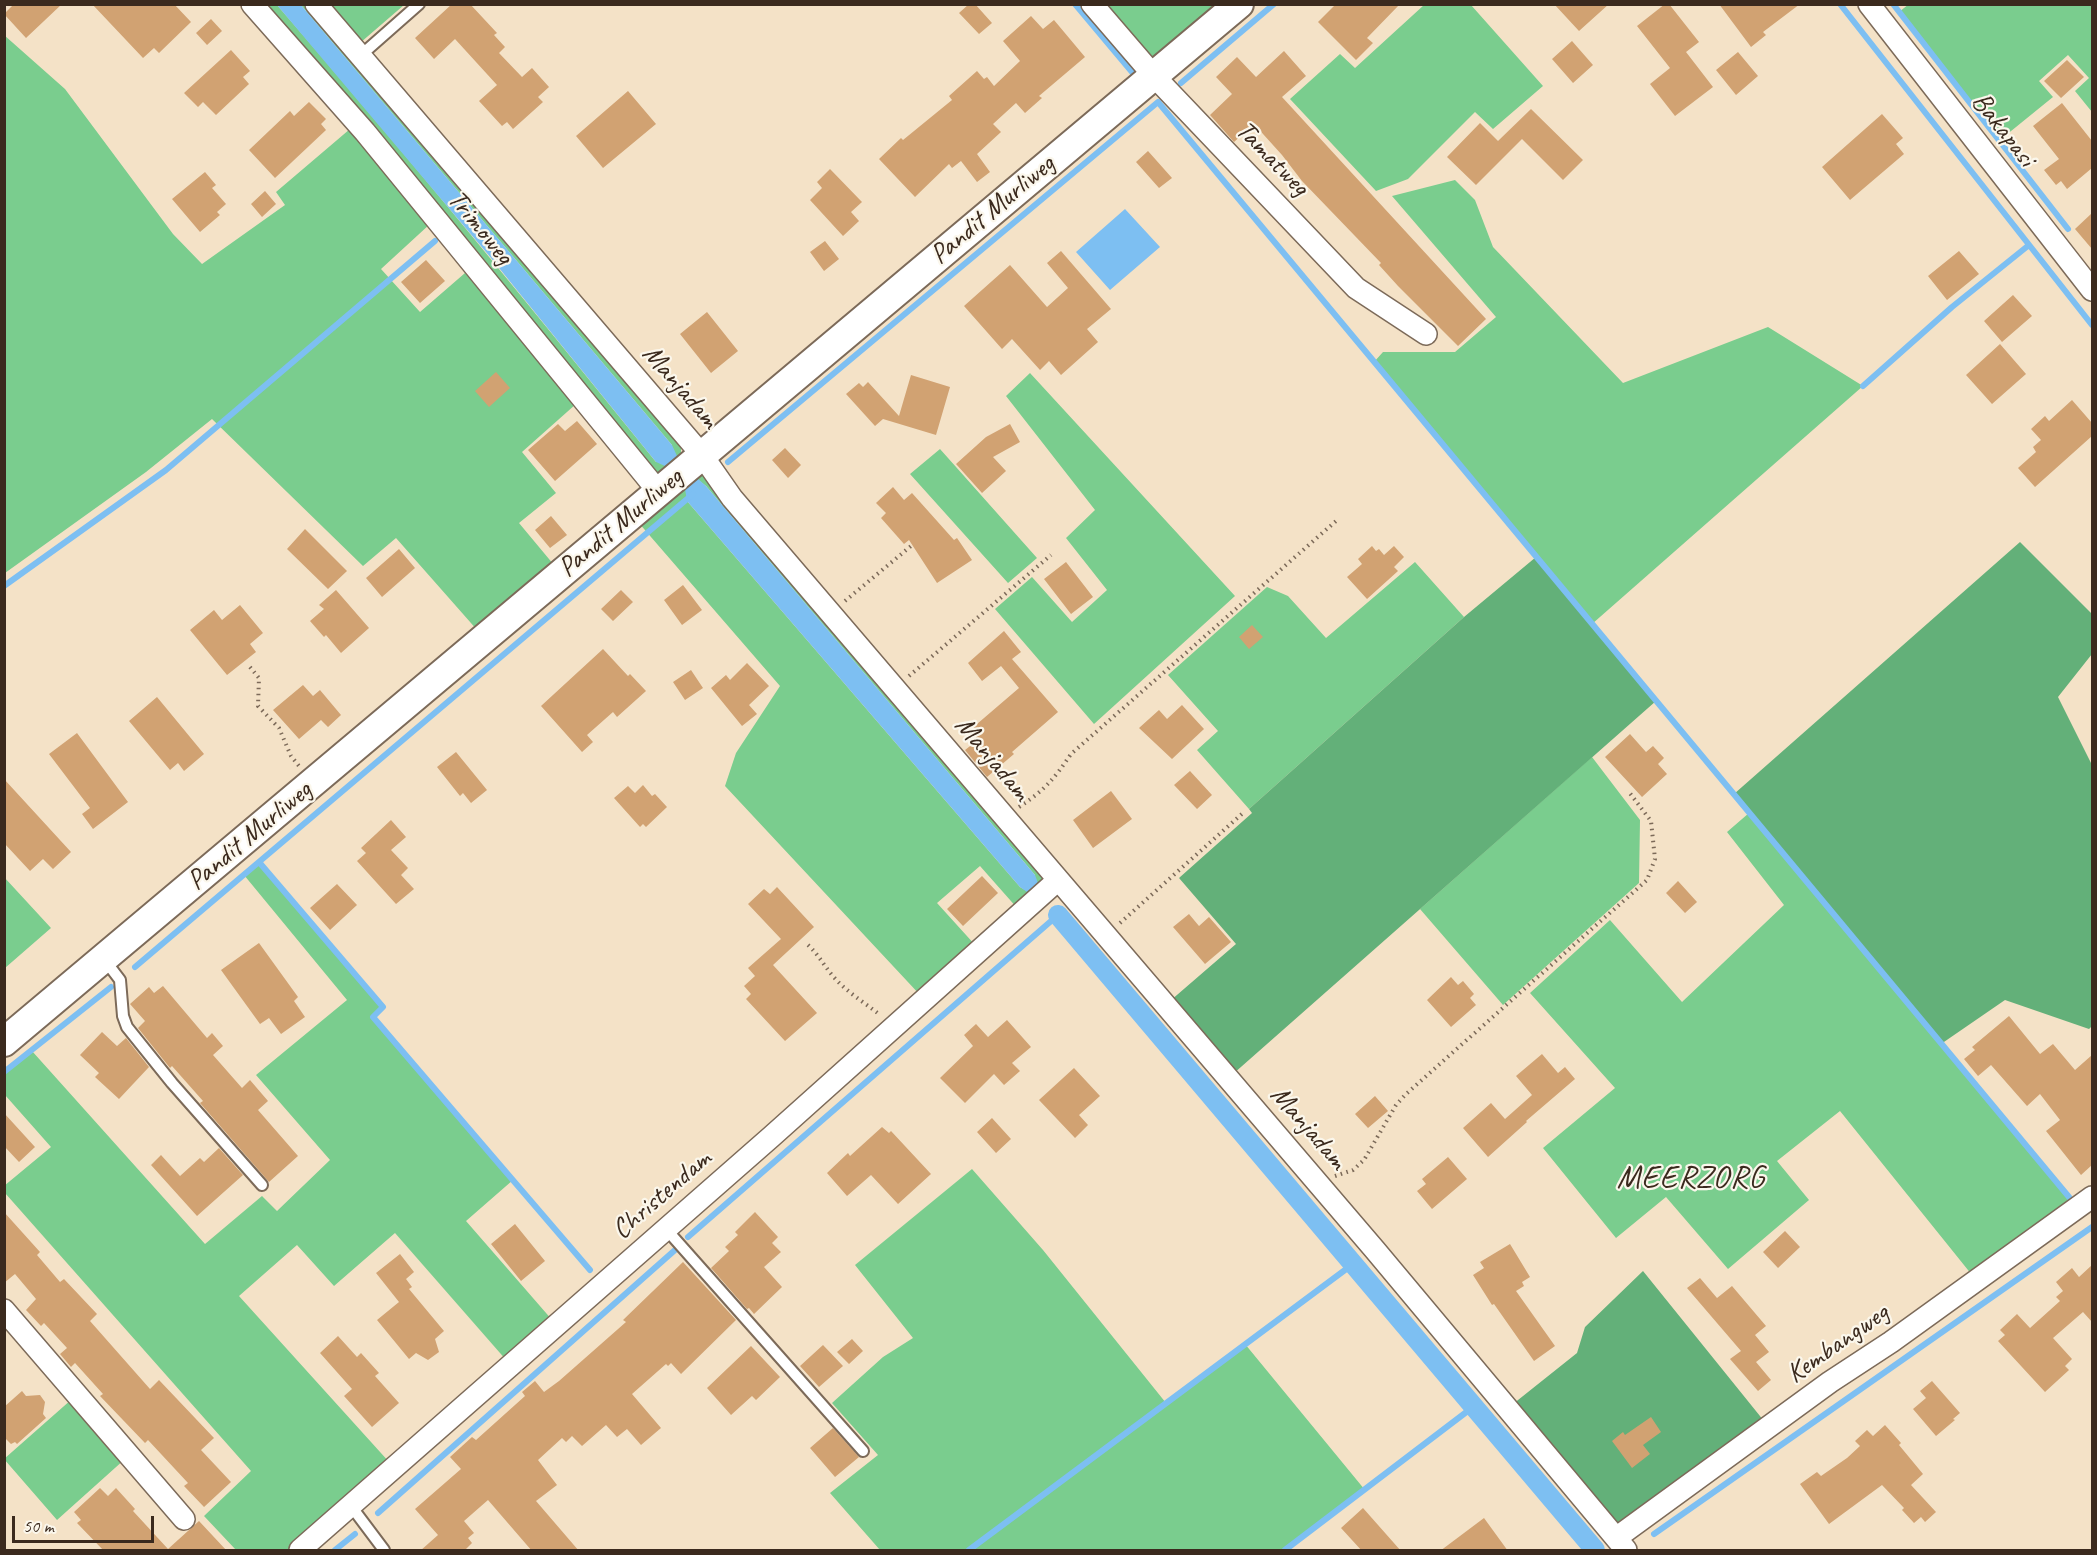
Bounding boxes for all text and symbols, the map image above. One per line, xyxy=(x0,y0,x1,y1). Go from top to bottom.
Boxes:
street label: Bakapasi xyxy=(1964,86,2042,174)
street label: Tamatweg xyxy=(1228,114,1316,204)
street label: Pandit Murliweg xyxy=(924,148,1062,272)
street label: Trimoweg xyxy=(440,184,520,272)
street label: Manjadam xyxy=(634,338,726,436)
street label: Pandit Murliweg xyxy=(552,461,690,585)
street label: Manjadam xyxy=(947,710,1037,808)
street label: Pandit Murliweg xyxy=(181,774,319,898)
street label: Manjadam xyxy=(1262,1079,1354,1177)
street label: Christendam xyxy=(606,1143,718,1247)
district label: MEERZORG xyxy=(1616,1160,1766,1198)
street label: Kembangweg xyxy=(1780,1297,1896,1391)
scale bar xyxy=(15,1504,158,1542)
text: 50 m xyxy=(23,1515,54,1537)

